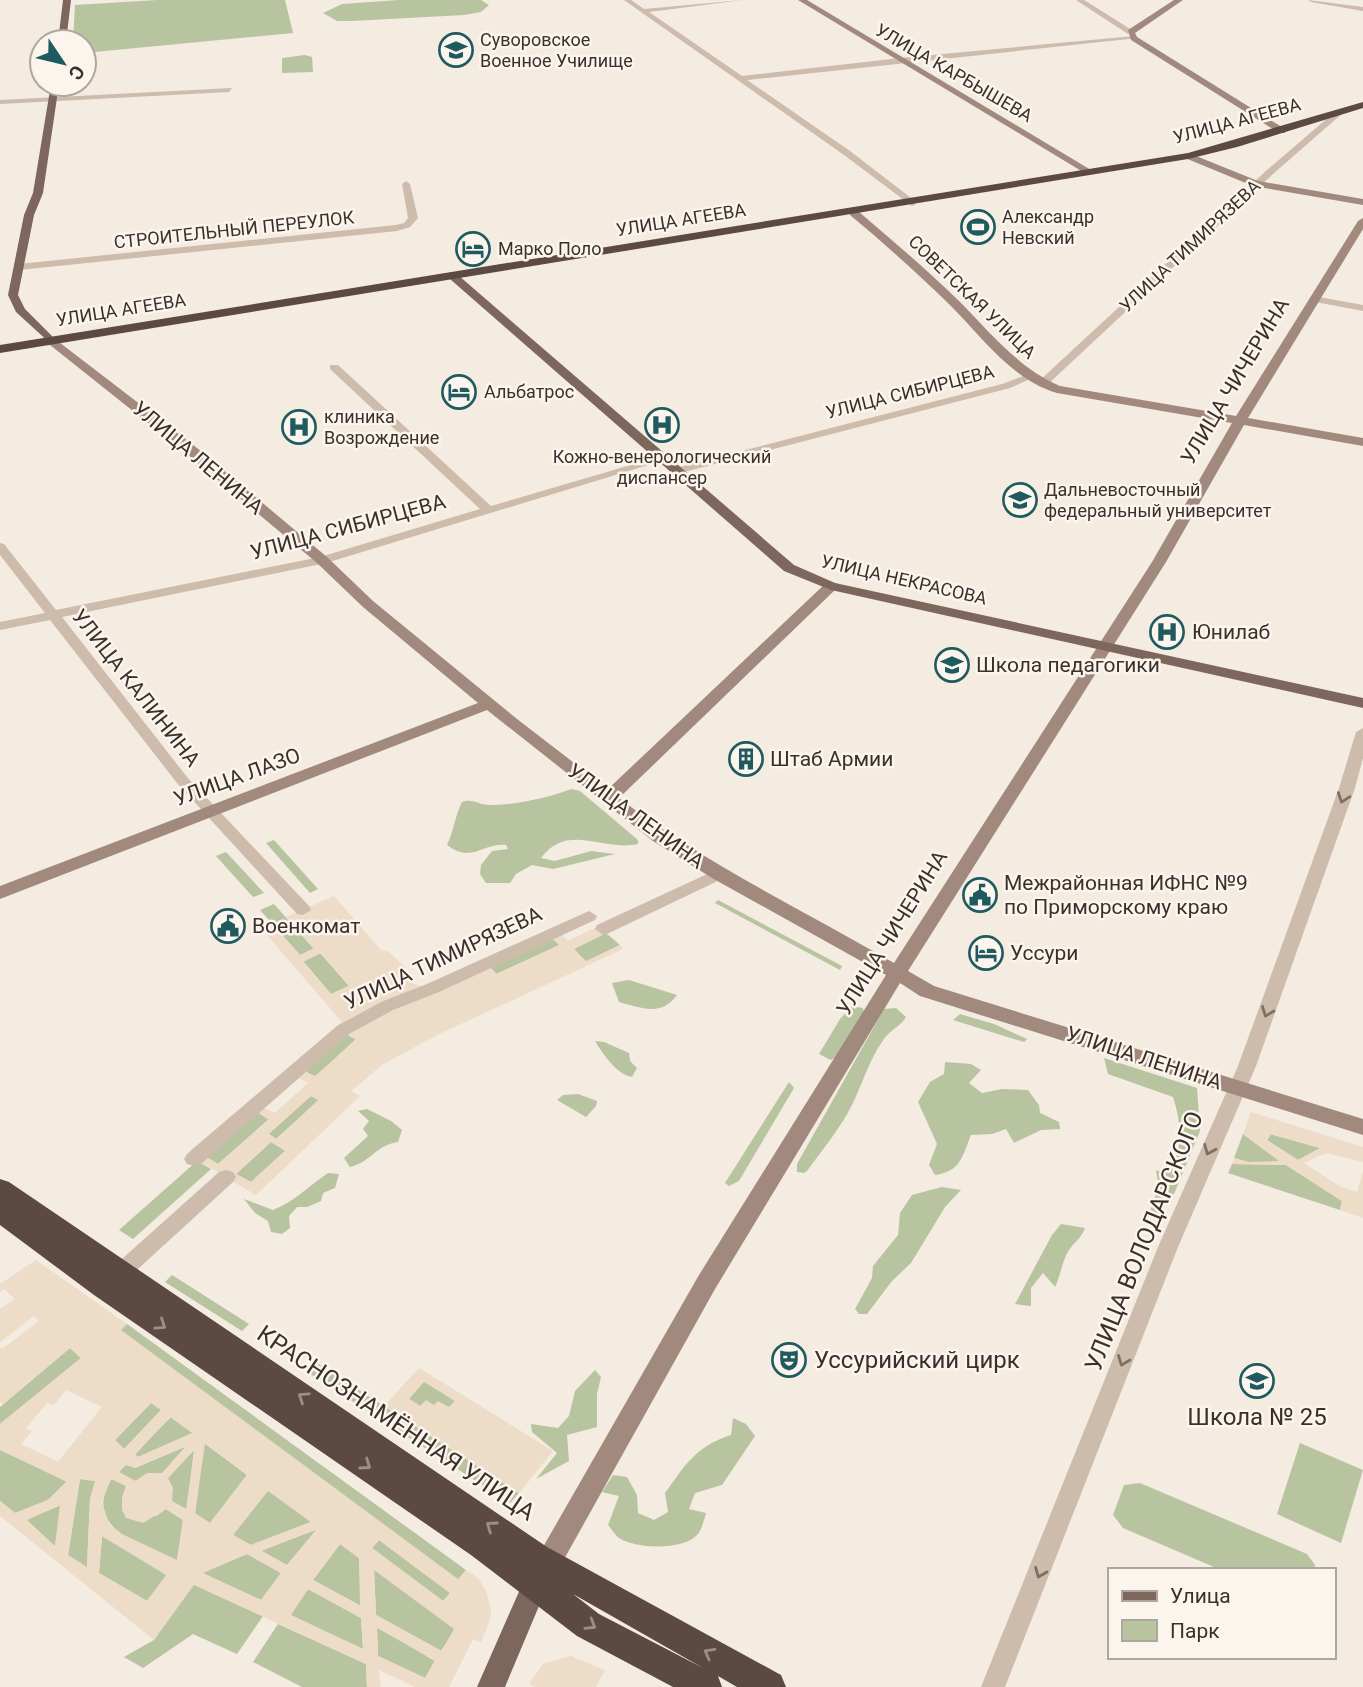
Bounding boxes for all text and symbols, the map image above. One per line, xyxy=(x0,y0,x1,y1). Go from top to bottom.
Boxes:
street label: УЛИЦА КАРБЫШЕВА xyxy=(872,19,1037,126)
north arrow xyxy=(28,28,98,98)
place label: Суворовское Военное Училище xyxy=(480,29,633,71)
school or university icon: Суворовское Военное Училище xyxy=(437,31,475,69)
text: С xyxy=(64,61,90,84)
street label: УЛИЦА АГЕЕВА xyxy=(1171,93,1303,148)
street label: УЛИЦА ТИМИРЯЗЕВА xyxy=(1115,175,1264,316)
street label: УЛИЦА АГЕЕВА xyxy=(615,199,748,240)
street label: СТРОИТЕЛЬНЫЙ ПЕРЕУЛОК xyxy=(113,206,356,253)
place label: Александр Невский xyxy=(1002,206,1094,248)
sports icon: Александр Невский xyxy=(959,208,997,246)
hotel icon: Марко Поло xyxy=(454,230,492,268)
street label: СОВЕТСКАЯ УЛИЦА xyxy=(904,231,1040,363)
place label: Марко Поло xyxy=(498,238,602,259)
street label: УЛИЦА АГЕЕВА xyxy=(55,289,188,330)
street label: УЛИЦА ЧИЧЕРИНА xyxy=(1176,293,1294,468)
street label: УЛИЦА СИБИРЦЕВА xyxy=(824,360,996,423)
hotel icon: Альбатрос xyxy=(440,373,478,411)
place label: Альбатрос xyxy=(484,381,574,402)
street label: УЛИЦА ЛЕНИНА xyxy=(128,397,268,520)
place label: клиника Возрождение xyxy=(324,406,439,448)
hospital icon: Кожно-венерологический диспансер xyxy=(643,406,681,444)
hospital icon: клиника Возрождение xyxy=(280,408,318,446)
place label: Кожно-венерологический диспансер xyxy=(553,446,771,488)
place label: Дальневосточный федеральный университет xyxy=(1044,479,1272,521)
school or university icon: Дальневосточный федеральный университет xyxy=(1001,481,1039,519)
street label: УЛИЦА СИБИРЦЕВА xyxy=(248,489,449,565)
street label: УЛИЦА НЕКРАСОВА xyxy=(819,550,989,609)
street label: УЛИЦА КАЛИНИНА xyxy=(67,605,205,772)
hospital icon: Юнилаб xyxy=(1148,613,1186,651)
place label: Юнилаб xyxy=(1192,620,1270,644)
school or university icon: Школа педагогики xyxy=(933,646,971,684)
place label: Школа педагогики xyxy=(976,653,1160,677)
building icon: Штаб Армии xyxy=(727,740,765,778)
street label: УЛИЦА ЛАЗО xyxy=(171,743,303,811)
place label: Штаб Армии xyxy=(770,747,893,771)
street label: УЛИЦА ЛЕНИНА xyxy=(563,759,709,874)
one-way arrow xyxy=(1337,791,1351,803)
street label: УЛИЦА ЧИЧЕРИНА xyxy=(832,846,953,1020)
place label: Межрайонная ИФНС №9 по Приморскому краю xyxy=(1004,871,1248,919)
public building icon: Межрайонная ИФНС №9 по Приморскому краю xyxy=(961,876,999,914)
street label: УЛИЦА ТИМИРЯЗЕВА xyxy=(340,902,546,1014)
public building icon: Военкомат xyxy=(209,907,247,945)
place label: Военкомат xyxy=(252,914,360,938)
hotel icon: Уссури xyxy=(967,934,1005,972)
place label: Уссури xyxy=(1010,941,1078,965)
one-way arrow xyxy=(1261,1006,1275,1018)
street label: УЛИЦА ЛЕНИНА xyxy=(1063,1021,1225,1095)
street label: УЛИЦА ВОЛОДАРСКОГО xyxy=(1079,1107,1209,1375)
one-way arrow xyxy=(1203,1143,1217,1155)
one-way arrow xyxy=(153,1317,166,1329)
street label: КРАСНОЗНАМЁННАЯ УЛИЦА xyxy=(252,1319,540,1527)
theatre icon: Уссурийский цирк xyxy=(770,1341,808,1379)
place label: Уссурийский цирк xyxy=(814,1346,1020,1374)
one-way arrow xyxy=(1118,1354,1132,1366)
school or university icon: Школа № 25 xyxy=(1238,1362,1276,1400)
one-way arrow xyxy=(298,1392,311,1405)
place label: Школа № 25 xyxy=(1187,1403,1327,1431)
one-way arrow xyxy=(358,1457,371,1469)
one-way arrow xyxy=(486,1522,499,1534)
one-way arrow xyxy=(1034,1565,1048,1578)
legend xyxy=(1108,1568,1335,1659)
text: Улица xyxy=(1170,1584,1231,1608)
one-way arrow xyxy=(583,1617,596,1630)
text: Парк xyxy=(1170,1619,1220,1643)
one-way arrow xyxy=(704,1648,717,1661)

